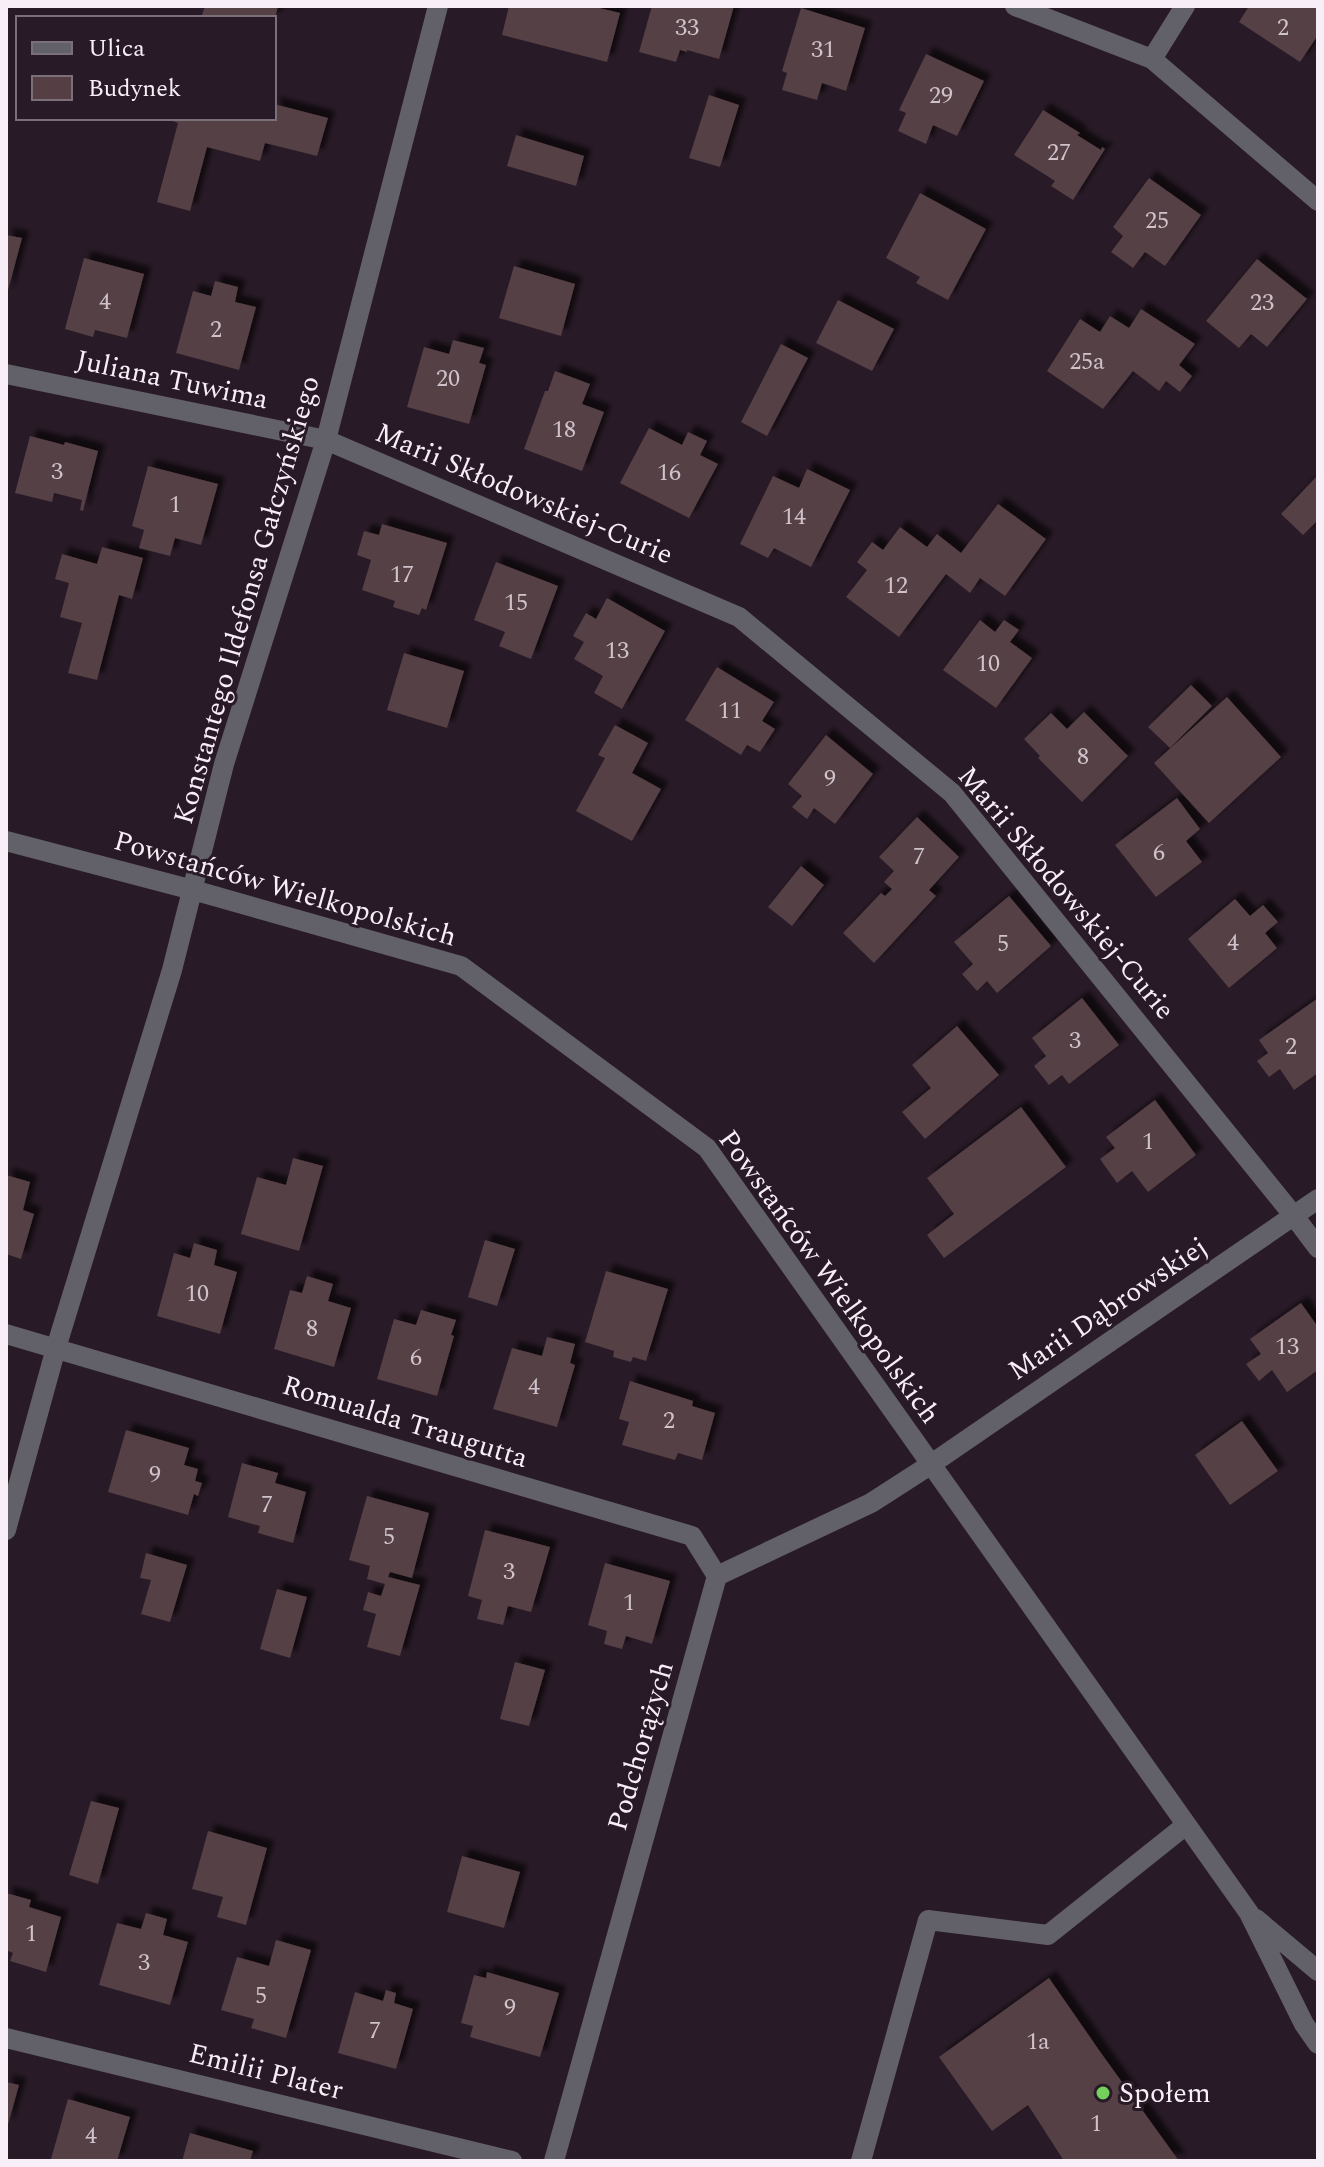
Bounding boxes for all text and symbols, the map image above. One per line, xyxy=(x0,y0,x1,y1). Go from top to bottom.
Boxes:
house number: 33 xyxy=(675,10,699,46)
house number: 2 xyxy=(1277,10,1289,46)
legend xyxy=(16,16,276,120)
text: Ulica xyxy=(88,31,145,67)
house number: 31 xyxy=(811,32,835,68)
text: Budynek xyxy=(88,71,181,107)
house number: 29 xyxy=(929,78,953,114)
house number: 27 xyxy=(1047,135,1071,171)
house number: 25 xyxy=(1145,203,1169,239)
house number: 4 xyxy=(99,284,111,320)
house number: 23 xyxy=(1250,285,1274,321)
house number: 2 xyxy=(210,312,222,348)
street label: Juliana Tuwima xyxy=(72,339,272,421)
house number: 25a xyxy=(1069,344,1105,380)
house number: 20 xyxy=(436,361,460,397)
street label: Konstantego Ildefonsa Gałczyńskiego xyxy=(162,371,332,829)
street label: Marii Skłodowskiej-Curie xyxy=(368,412,680,576)
house number: 18 xyxy=(552,412,576,448)
house number: 3 xyxy=(51,454,63,490)
house number: 16 xyxy=(657,455,681,491)
house number: 1 xyxy=(169,487,181,523)
house number: 14 xyxy=(782,499,806,535)
house number: 17 xyxy=(390,557,414,593)
house number: 12 xyxy=(884,568,908,604)
house number: 15 xyxy=(504,585,528,621)
house number: 13 xyxy=(605,633,629,669)
house number: 10 xyxy=(976,646,1000,682)
house number: 11 xyxy=(718,693,742,729)
house number: 8 xyxy=(1077,739,1089,775)
street label: Marii Skłodowskiej-Curie xyxy=(947,757,1185,1029)
house number: 9 xyxy=(824,761,836,797)
street label: Powstańców Wielkopolskich xyxy=(109,819,461,959)
house number: 6 xyxy=(1153,835,1165,871)
house number: 7 xyxy=(913,839,925,875)
house number: 4 xyxy=(1227,925,1239,961)
house number: 5 xyxy=(997,926,1009,962)
house number: 3 xyxy=(1069,1023,1081,1059)
house number: 2 xyxy=(1285,1029,1297,1065)
street label: Powstańców Wielkopolskich xyxy=(707,1121,951,1433)
house number: 1 xyxy=(1142,1124,1154,1160)
street label: Marii Dąbrowskiej xyxy=(1000,1226,1216,1392)
house number: 10 xyxy=(185,1276,209,1312)
house number: 8 xyxy=(306,1311,318,1347)
house number: 13 xyxy=(1275,1329,1299,1365)
house number: 6 xyxy=(410,1340,422,1376)
street label: Romualda Traugutta xyxy=(277,1364,533,1480)
house number: 4 xyxy=(528,1369,540,1405)
house number: 2 xyxy=(663,1403,675,1439)
house number: 9 xyxy=(149,1457,161,1493)
house number: 7 xyxy=(261,1487,273,1523)
house number: 5 xyxy=(383,1519,395,1555)
house number: 3 xyxy=(503,1554,515,1590)
house number: 1 xyxy=(623,1585,635,1621)
street label: Podchorążych xyxy=(596,1656,686,1836)
house number: 1 xyxy=(25,1916,37,1952)
house number: 3 xyxy=(138,1945,150,1981)
house number: 5 xyxy=(255,1978,267,2014)
house number: 9 xyxy=(504,1990,516,2026)
house number: 7 xyxy=(369,2013,381,2049)
house number: 1a xyxy=(1026,2024,1050,2060)
street label: Emilii Plater xyxy=(184,2032,348,2112)
place label: Społem xyxy=(1119,2072,1211,2115)
marker: Społem xyxy=(1094,2084,1112,2102)
house number: 1 xyxy=(1090,2106,1102,2142)
house number: 4 xyxy=(85,2118,97,2154)

